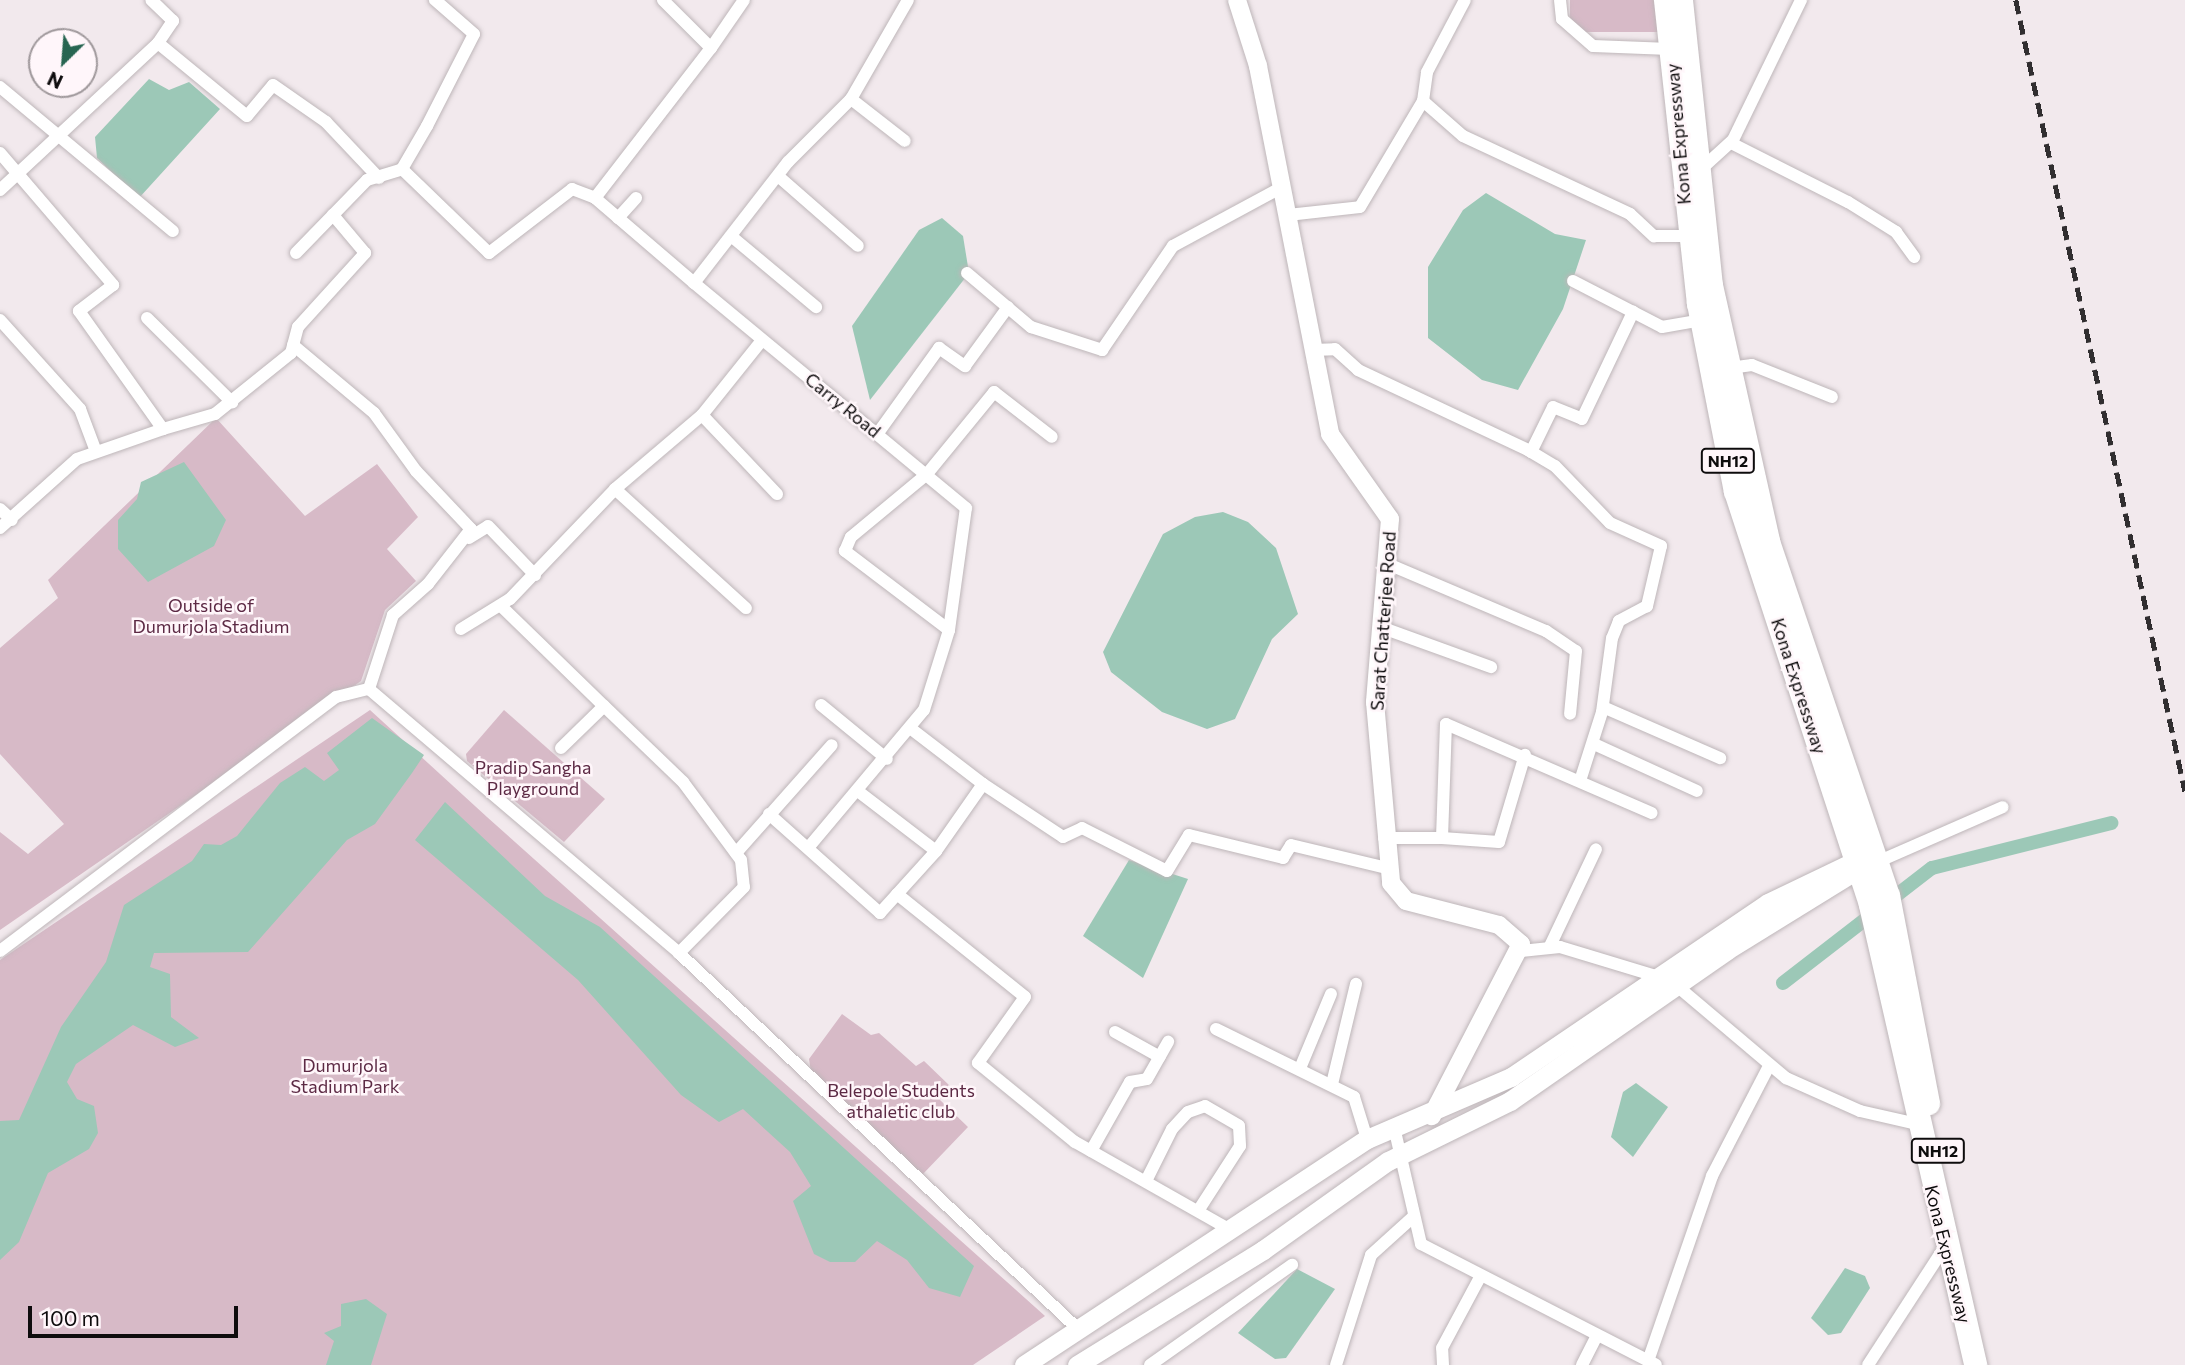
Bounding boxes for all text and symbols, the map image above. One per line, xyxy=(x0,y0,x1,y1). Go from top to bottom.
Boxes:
north arrow xyxy=(28,28,98,98)
street label: Kona Expressway xyxy=(1661,63,1695,205)
text: N xyxy=(43,67,66,94)
street label: Carry Road xyxy=(801,368,885,442)
road number: NH12 xyxy=(1700,448,1756,474)
street label: Sarat Chatterjee Road xyxy=(1366,531,1400,711)
park label: Outside of Dumurjola Stadium xyxy=(133,595,289,638)
street label: Kona Expressway xyxy=(1767,615,1831,757)
park label: Pradip Sangha Playground xyxy=(475,757,591,800)
park label: Dumurjola Stadium Park xyxy=(290,1055,400,1098)
park label: Belepole Students athaletic club xyxy=(827,1080,975,1122)
road number: NH12 xyxy=(1910,1138,1966,1163)
street label: Kona Expressway xyxy=(1920,1183,1976,1325)
scale bar xyxy=(32,1292,242,1336)
text: 100 m xyxy=(41,1305,100,1330)

